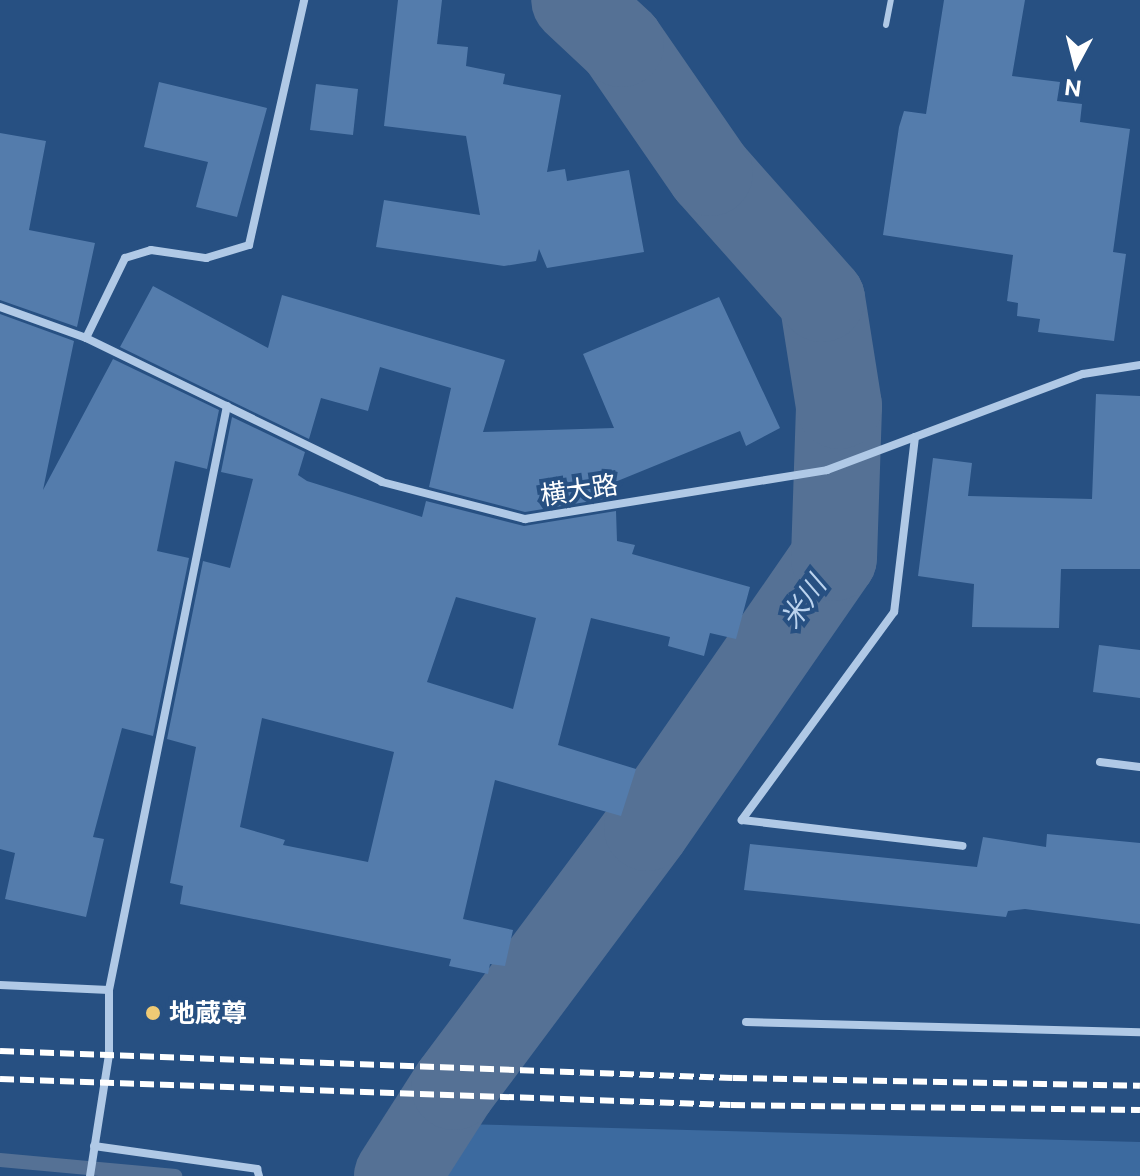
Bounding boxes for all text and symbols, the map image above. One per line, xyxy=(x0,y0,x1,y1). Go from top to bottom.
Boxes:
north arrow xyxy=(1036,24,1116,104)
text: N xyxy=(1063,74,1083,102)
street label: 横大路 xyxy=(538,468,620,512)
water label: 米川 xyxy=(773,569,833,635)
place label: 地蔵尊 xyxy=(169,997,247,1029)
marker: 地蔵尊 xyxy=(144,1004,162,1022)

